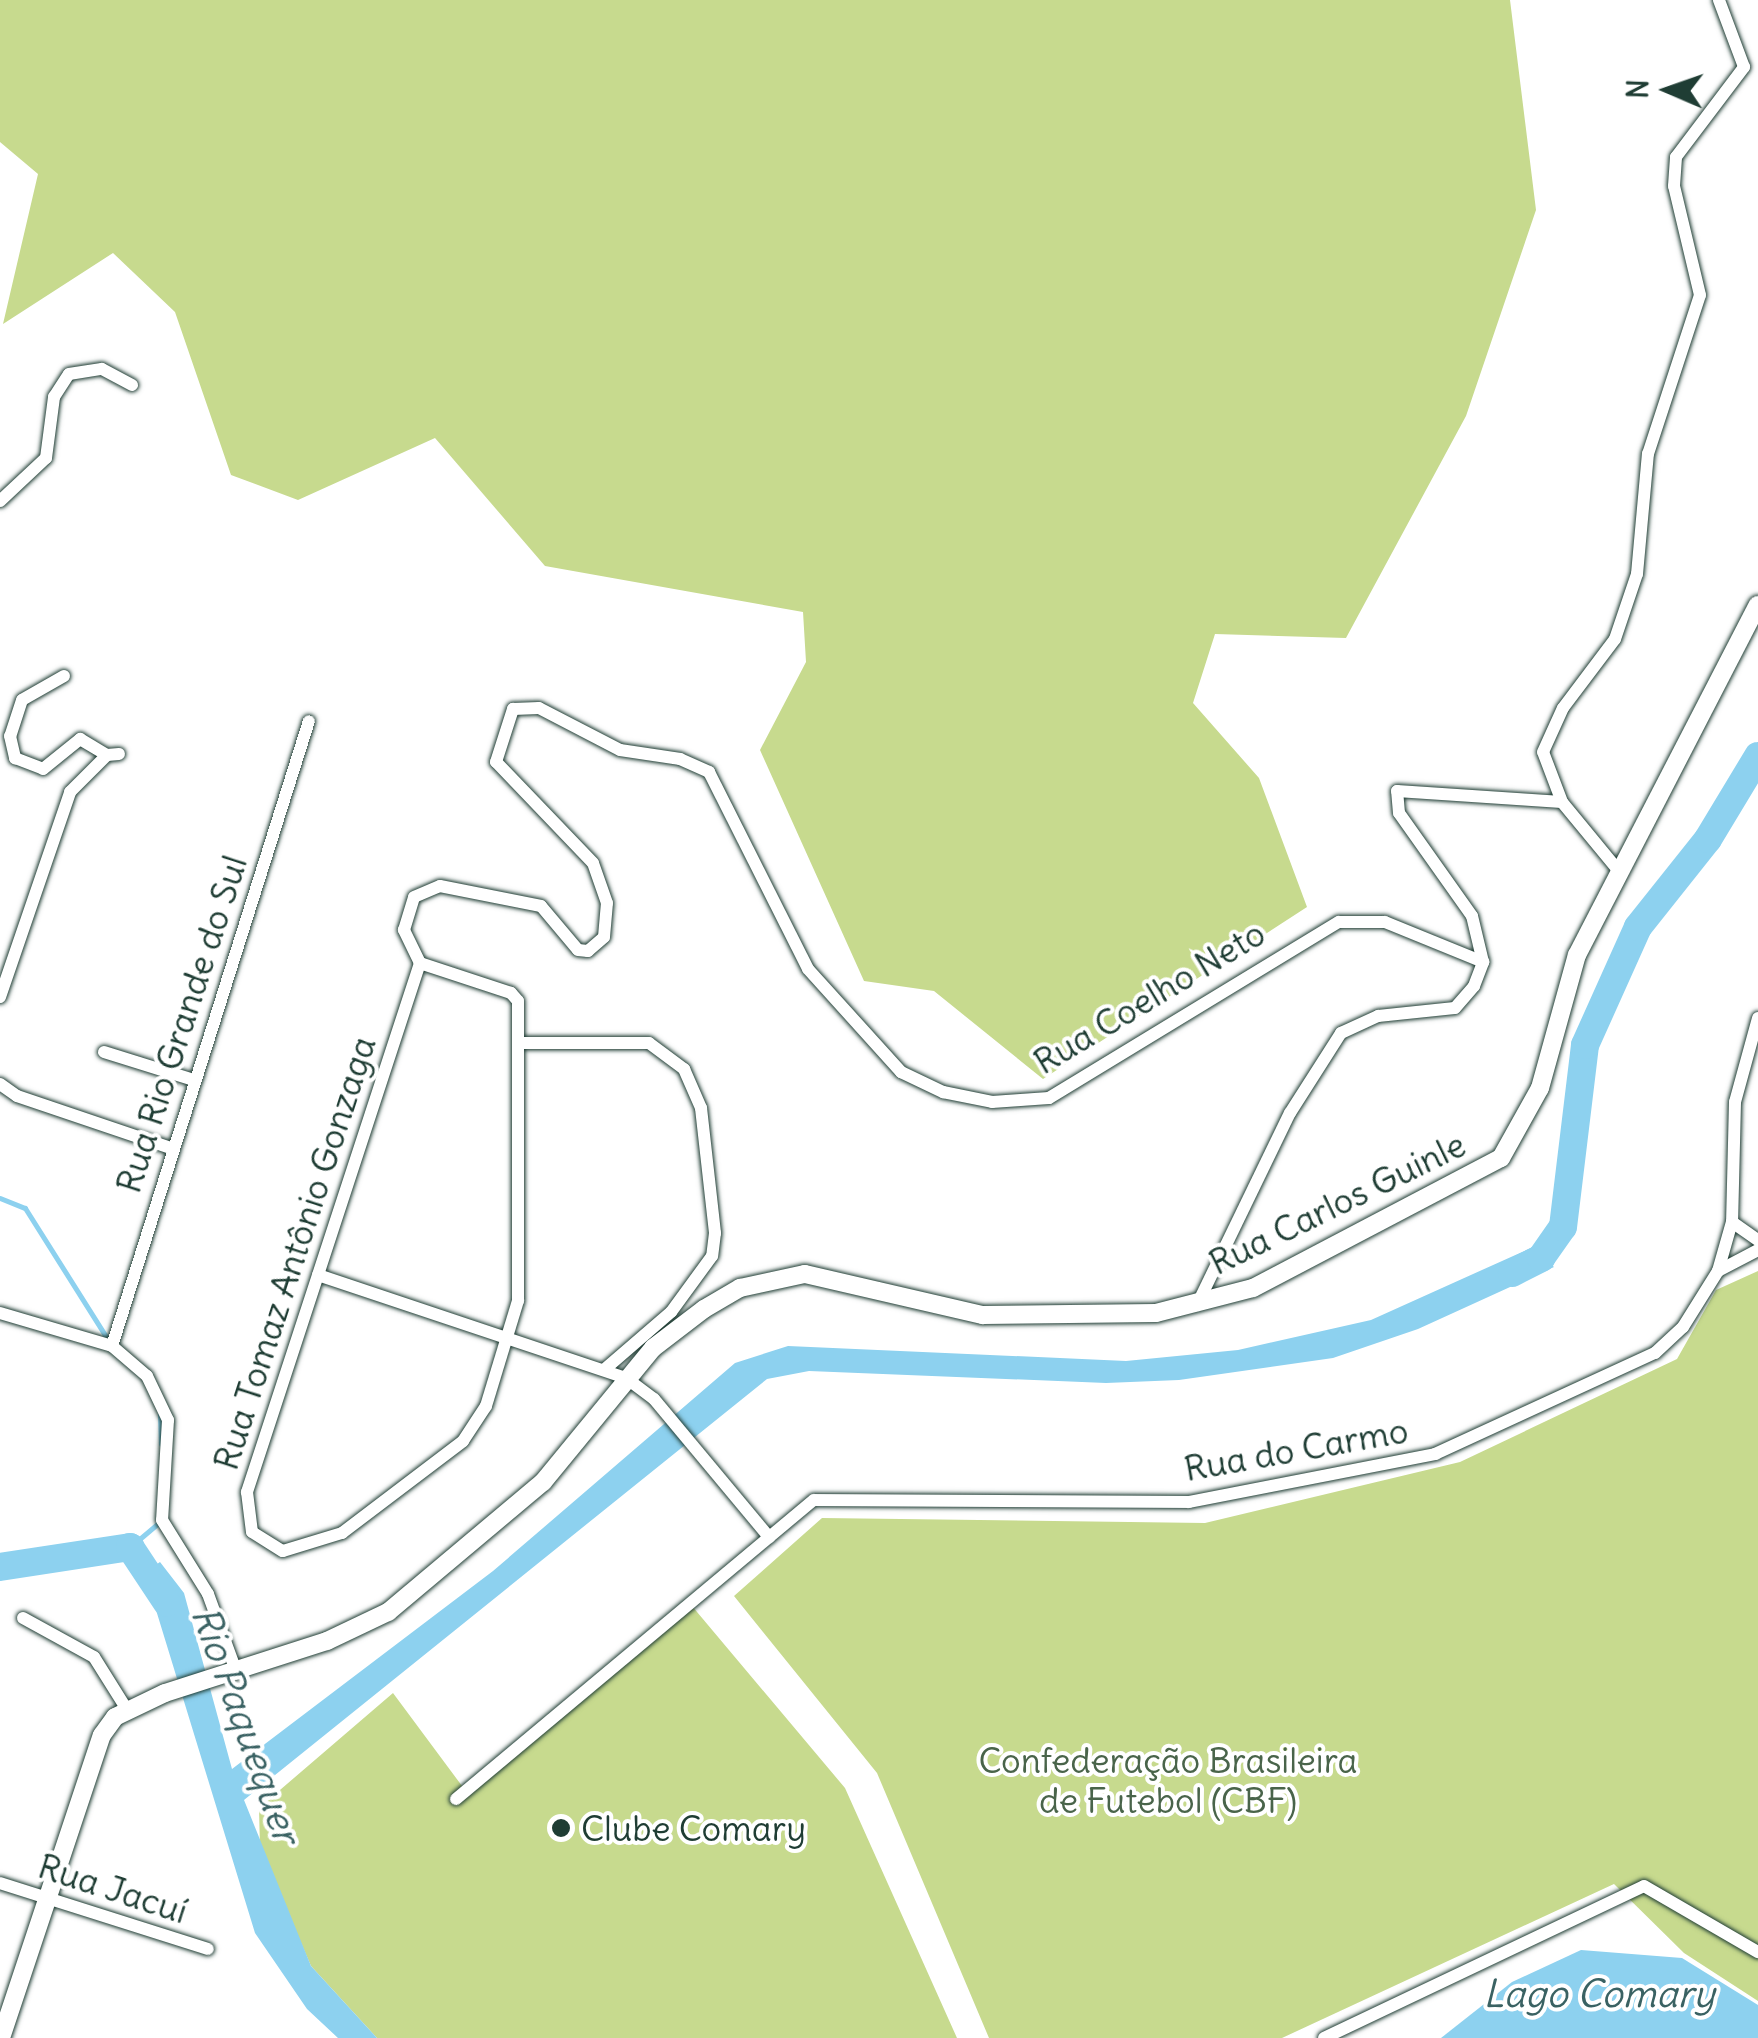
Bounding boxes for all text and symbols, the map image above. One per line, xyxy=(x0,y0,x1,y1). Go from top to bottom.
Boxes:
north arrow xyxy=(1618,40,1718,140)
text: N xyxy=(1620,79,1656,99)
street label: Rua Rio Grande do Sul xyxy=(107,850,255,1198)
street label: Rua Coelho Neto xyxy=(1026,911,1272,1083)
street label: Rua Tomaz Antônio Gonzaga xyxy=(204,1031,384,1475)
street label: Rua Carlos Guinle xyxy=(1202,1123,1472,1283)
street label: Rua do Carmo xyxy=(1181,1409,1411,1489)
water label: Rio Paquequer xyxy=(182,1600,310,1850)
park label: Confederação Brasileira de Futebol (CBF) xyxy=(978,1739,1358,1821)
place label: Clube Comary xyxy=(581,1807,806,1849)
marker: Clube Comary xyxy=(550,1817,572,1839)
street label: Rua Jacuí xyxy=(33,1844,193,1932)
water label: Lago Comary xyxy=(1483,1971,1715,2017)

